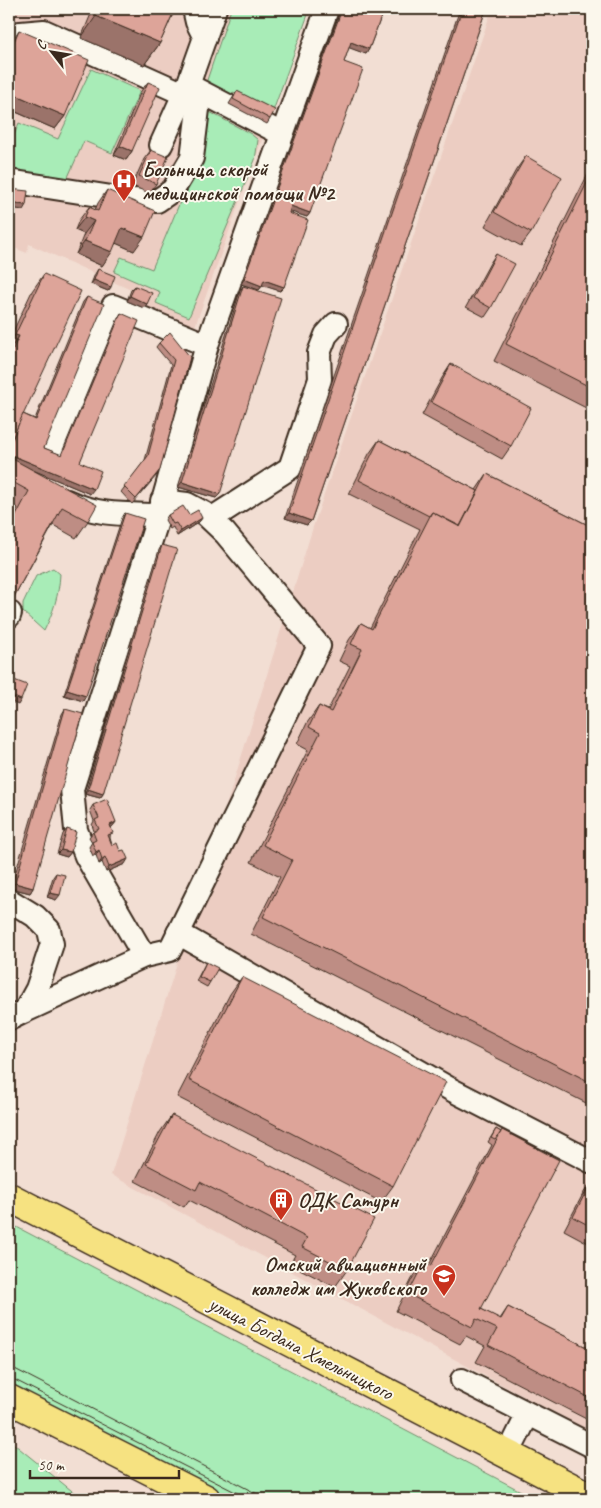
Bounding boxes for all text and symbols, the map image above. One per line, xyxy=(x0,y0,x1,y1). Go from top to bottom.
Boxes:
north arrow xyxy=(28,28,78,78)
text: С xyxy=(32,36,51,53)
place label: Больница скорой медицинской помощи №2 xyxy=(142,156,336,206)
hospital icon: Больница скорой медицинской помощи №2 xyxy=(111,168,137,202)
building icon: ОДК Сатурн xyxy=(268,1187,294,1221)
place label: ОДК Сатурн xyxy=(298,1187,400,1214)
place label: Омский авиационный колледж им Жуковского xyxy=(250,1251,428,1301)
school or university icon: Омский авиационный колледж им Жуковского xyxy=(431,1263,457,1297)
street label: улица Богдана Хмельницкого xyxy=(203,1289,399,1406)
scale bar xyxy=(30,1448,179,1480)
text: 50 m xyxy=(38,1456,65,1475)

